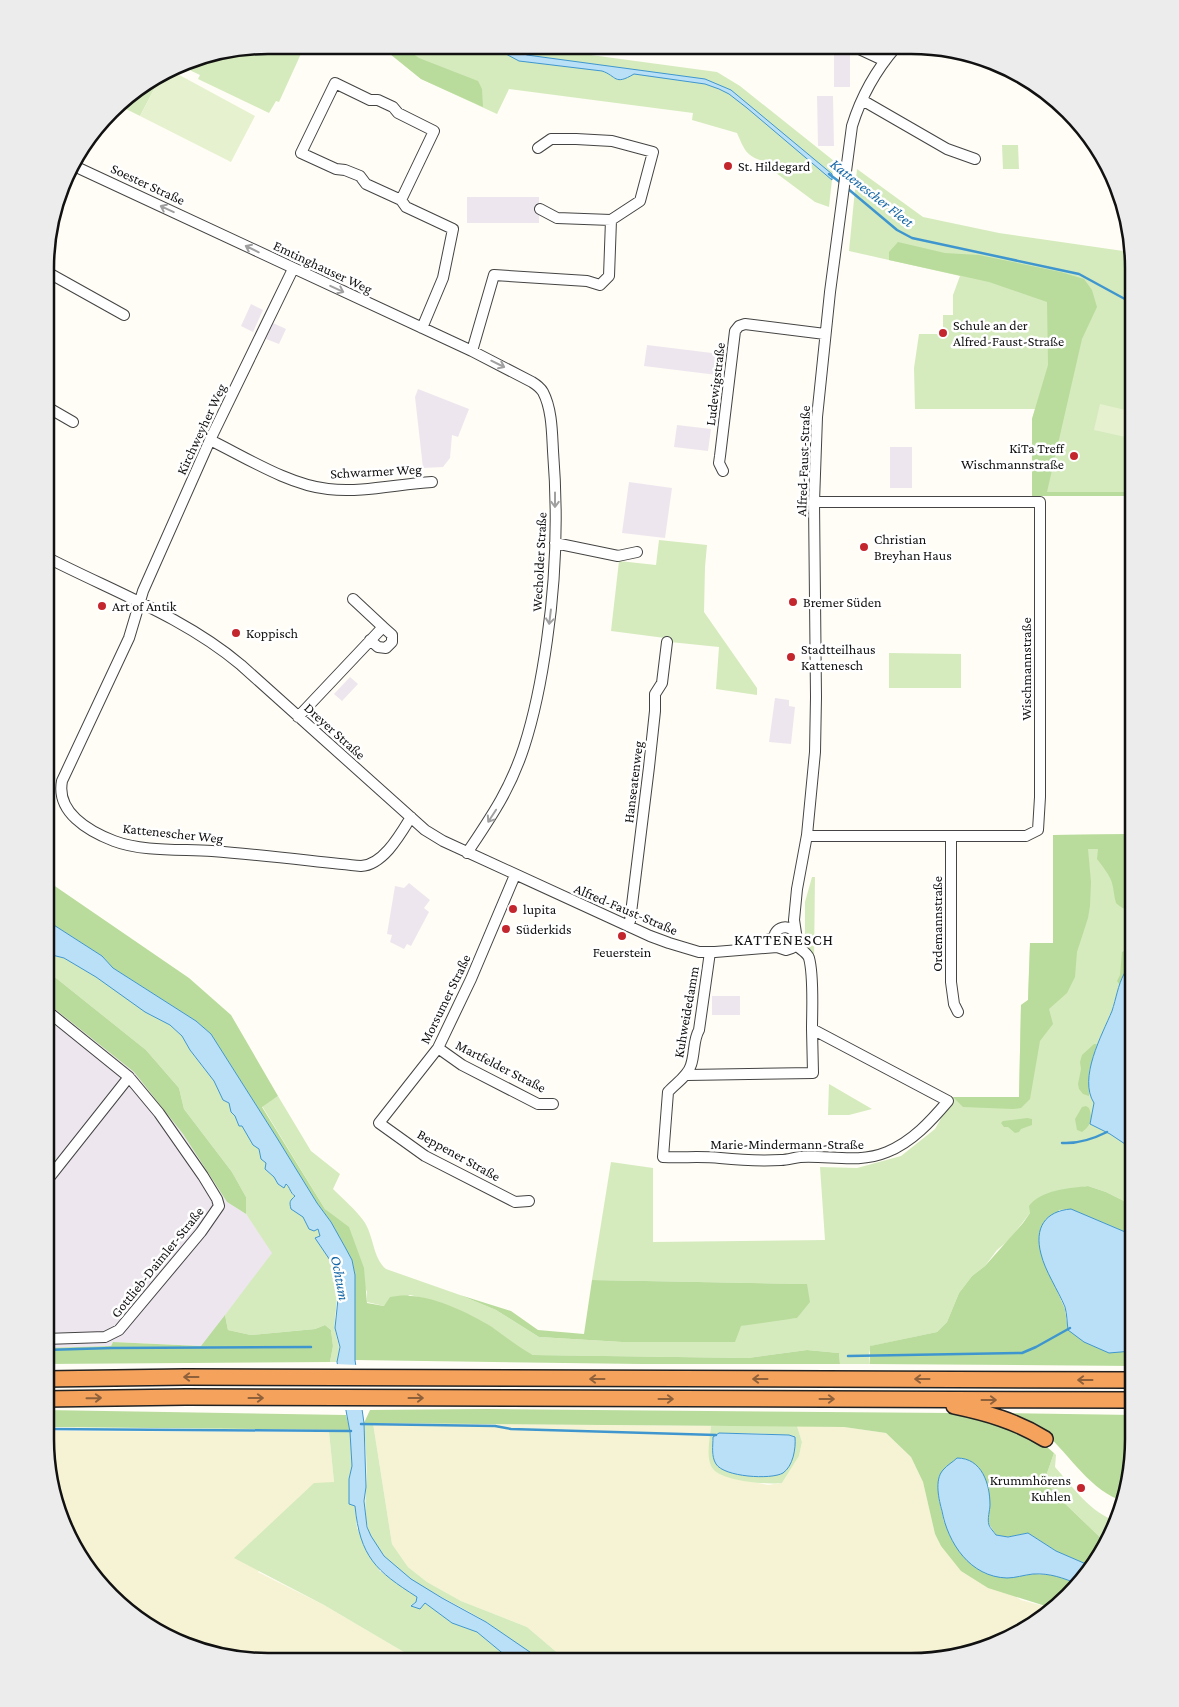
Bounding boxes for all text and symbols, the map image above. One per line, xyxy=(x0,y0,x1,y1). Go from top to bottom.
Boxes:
water label: Kattenescher Fleet xyxy=(827,156,917,231)
place label: St. Hildegard xyxy=(738,158,811,174)
street label: Soester Straße xyxy=(108,160,188,208)
marker: St. Hildegard xyxy=(722,160,734,172)
one-way arrow xyxy=(160,203,175,213)
street label: Emtinghauser Weg xyxy=(271,237,375,297)
one-way arrow xyxy=(245,244,260,253)
one-way arrow xyxy=(329,285,344,295)
place label: Schule an der Alfred-Faust-Straße xyxy=(953,317,1064,349)
marker: Schule an der Alfred-Faust-Straße xyxy=(937,327,949,339)
street label: Ludewigstraße xyxy=(702,341,728,427)
one-way arrow xyxy=(490,360,505,369)
street label: Kirchweyher Weg xyxy=(173,381,229,477)
street label: Alfred-Faust-Straße xyxy=(793,405,813,517)
place label: KiTa Treff Wischmannstraße xyxy=(961,440,1065,472)
marker: KiTa Treff Wischmannstraße xyxy=(1068,450,1080,462)
street label: Schwarmer Weg xyxy=(330,461,422,481)
one-way arrow xyxy=(551,491,560,507)
street label: Wecholder Straße xyxy=(528,512,550,612)
place label: Christian Breyhan Haus xyxy=(874,531,952,563)
marker: Christian Breyhan Haus xyxy=(858,541,870,553)
place label: Bremer Süden xyxy=(803,594,882,610)
marker: Bremer Süden xyxy=(787,596,799,608)
place label: Art of Antik xyxy=(112,598,177,614)
marker: Art of Antik xyxy=(96,600,108,612)
one-way arrow xyxy=(545,609,555,625)
street label: Wischmannstraße xyxy=(1018,617,1034,721)
place label: Koppisch xyxy=(246,625,298,641)
marker: Koppisch xyxy=(230,627,242,639)
place label: Stadtteilhaus Kattenesch xyxy=(801,641,876,673)
marker: Stadtteilhaus Kattenesch xyxy=(785,651,797,663)
street label: Dreyer Straße xyxy=(301,699,369,763)
street label: Hanseatenweg xyxy=(620,740,646,824)
one-way arrow xyxy=(487,809,498,823)
street label: Kattenescher Weg xyxy=(122,820,224,846)
street label: Ordemannstraße xyxy=(929,876,945,972)
street label: Alfred-Faust-Straße xyxy=(572,880,680,938)
place label: lupita xyxy=(523,901,557,917)
marker: lupita xyxy=(507,903,519,915)
place label: Süderkids xyxy=(516,921,572,937)
marker: Süderkids xyxy=(500,923,512,935)
marker: Feuerstein xyxy=(616,930,628,942)
district label: KATTENESCH xyxy=(734,931,834,948)
place label: Feuerstein xyxy=(593,944,652,960)
street label: Morsumer Straße xyxy=(416,952,474,1046)
street label: Kuhweidedamm xyxy=(670,965,702,1059)
street label: Martfelder Straße xyxy=(453,1036,549,1096)
street label: Beppener Straße xyxy=(415,1126,503,1184)
street label: Marie-Mindermann-Straße xyxy=(710,1136,864,1152)
street label: Gottlieb-Daimler-Straße xyxy=(107,1203,207,1321)
water label: Ochtum xyxy=(328,1254,352,1302)
one-way arrow xyxy=(184,1372,200,1382)
one-way arrow xyxy=(590,1374,606,1384)
one-way arrow xyxy=(752,1374,768,1384)
one-way arrow xyxy=(915,1375,931,1384)
one-way arrow xyxy=(1077,1375,1094,1385)
one-way arrow xyxy=(86,1393,102,1403)
one-way arrow xyxy=(248,1393,264,1403)
one-way arrow xyxy=(408,1393,424,1403)
one-way arrow xyxy=(658,1394,674,1404)
one-way arrow xyxy=(819,1394,835,1404)
one-way arrow xyxy=(981,1395,997,1405)
place label: Krummhörens Kuhlen xyxy=(990,1472,1071,1504)
marker: Krummhörens Kuhlen xyxy=(1075,1482,1087,1494)

